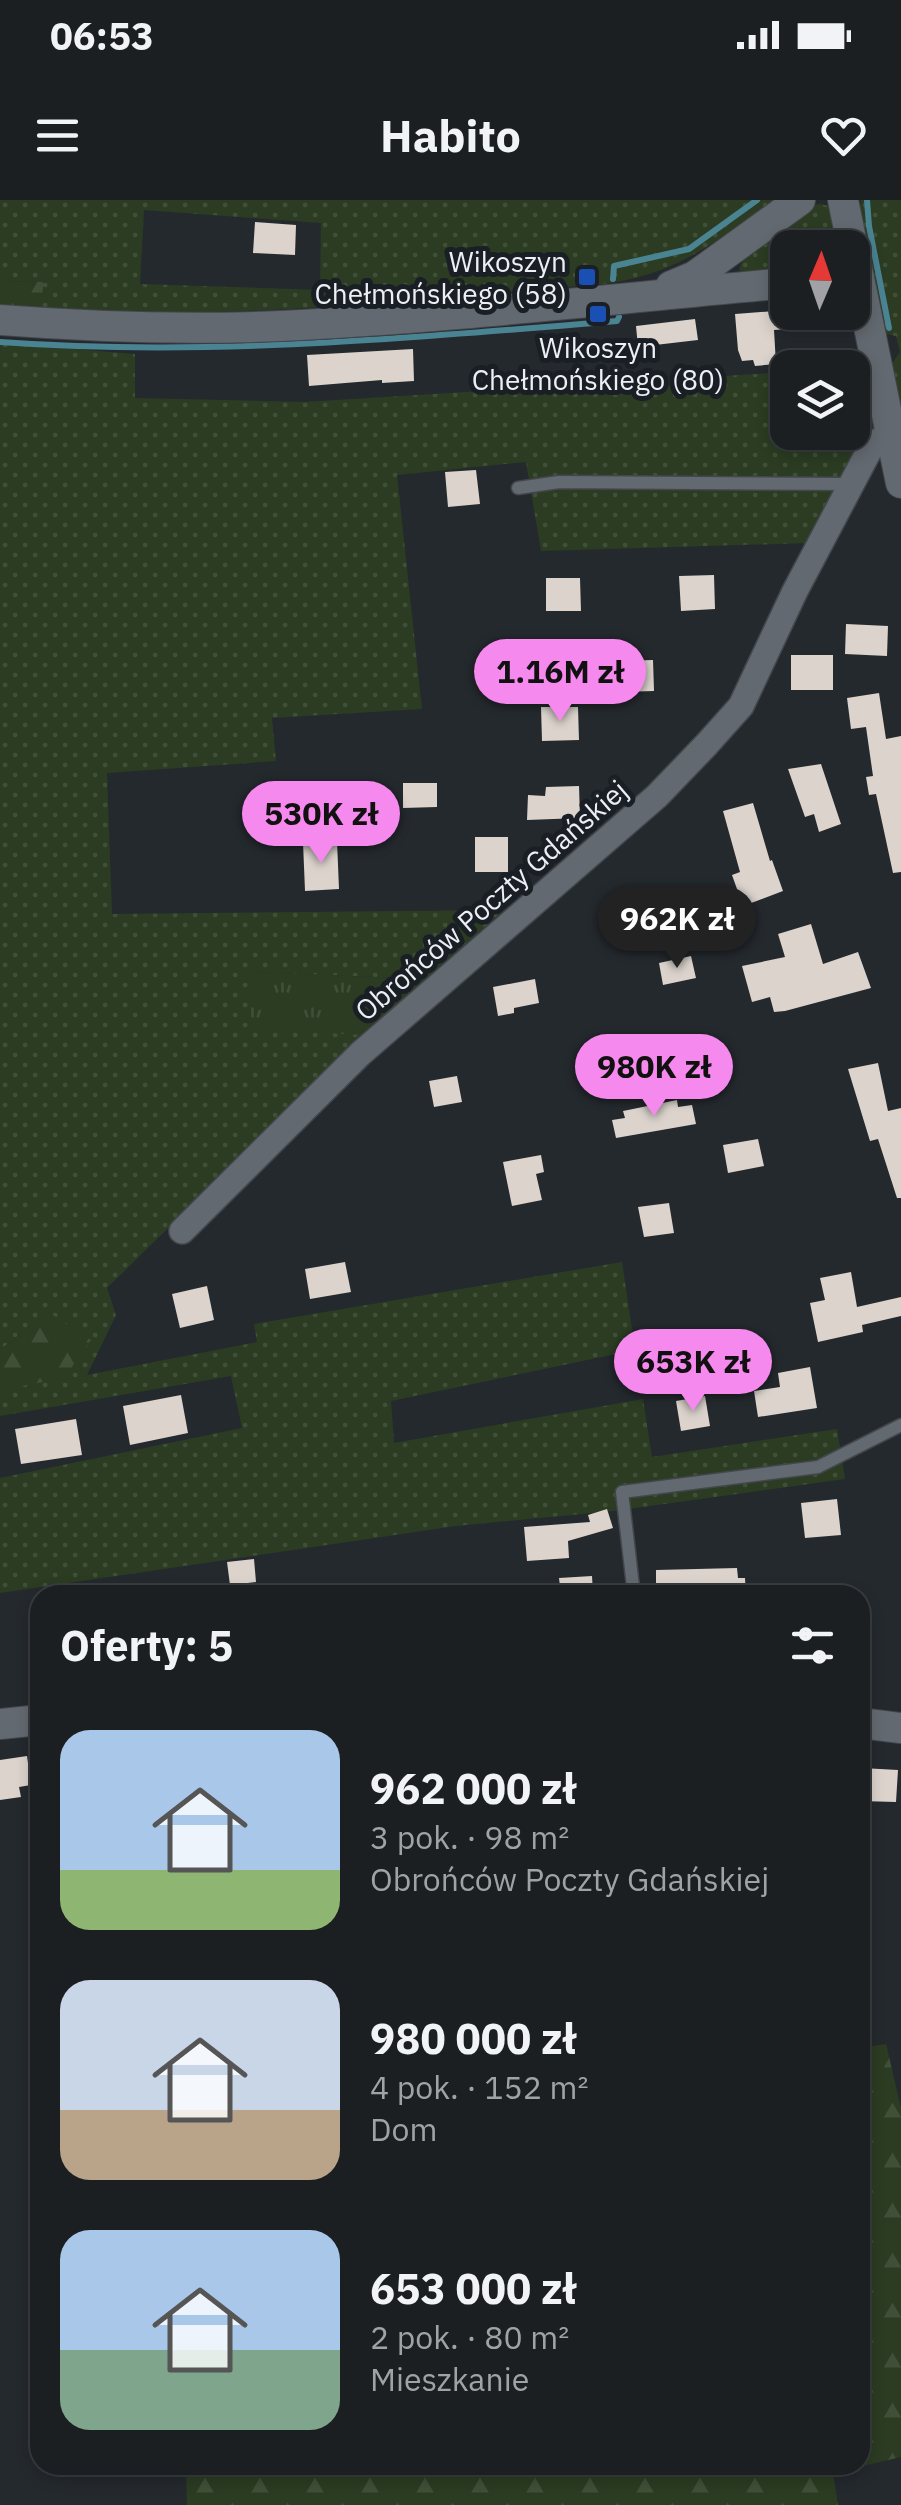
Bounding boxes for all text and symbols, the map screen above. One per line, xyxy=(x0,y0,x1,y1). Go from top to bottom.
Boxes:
text: 06:53 xyxy=(50,11,154,60)
text: Habito xyxy=(380,106,521,164)
icon: menu xyxy=(30,108,85,163)
icon: heart xyxy=(816,108,871,163)
north arrow xyxy=(770,230,870,330)
map controls xyxy=(770,230,870,450)
place label: Wikoszyn Chełmońskiego (58) xyxy=(314,243,567,312)
marker: Wikoszyn Chełmońskiego (58) xyxy=(576,266,598,288)
marker: Wikoszyn Chełmońskiego (80) xyxy=(587,303,609,325)
place label: Wikoszyn Chełmońskiego (80) xyxy=(472,329,724,398)
button: layers xyxy=(770,350,870,450)
pin: 1.16M zł xyxy=(457,639,663,724)
text: 1.16M zł xyxy=(496,650,624,692)
street label: Obrońców Poczty Gdańskiej xyxy=(347,771,635,1029)
pin: 530K zł xyxy=(229,781,413,866)
text: 530K zł xyxy=(264,792,378,834)
pin: 962K zł xyxy=(585,886,769,971)
text: 962K zł xyxy=(620,897,734,939)
pin: 980K zł xyxy=(562,1034,746,1119)
text: 980K zł xyxy=(597,1045,711,1087)
pin: 653K zł xyxy=(601,1329,785,1414)
text: 653K zł xyxy=(636,1340,750,1382)
text: Oferty: 5 xyxy=(60,1618,233,1673)
icon: filters xyxy=(785,1618,840,1673)
text: 962 000 zł xyxy=(370,1761,576,1816)
icon: home xyxy=(140,1770,260,1890)
text: 3 pok. · 98 m² xyxy=(370,1816,569,1858)
text: Obrońców Poczty Gdańskiej xyxy=(370,1858,769,1900)
text: 980 000 zł xyxy=(370,2011,576,2066)
icon: home xyxy=(140,2020,260,2140)
text: 4 pok. · 152 m² xyxy=(370,2066,589,2108)
text: Dom xyxy=(370,2108,437,2150)
text: 653 000 zł xyxy=(370,2261,576,2316)
icon: home xyxy=(140,2270,260,2390)
text: 2 pok. · 80 m² xyxy=(370,2316,569,2358)
text: Mieszkanie xyxy=(370,2358,529,2400)

